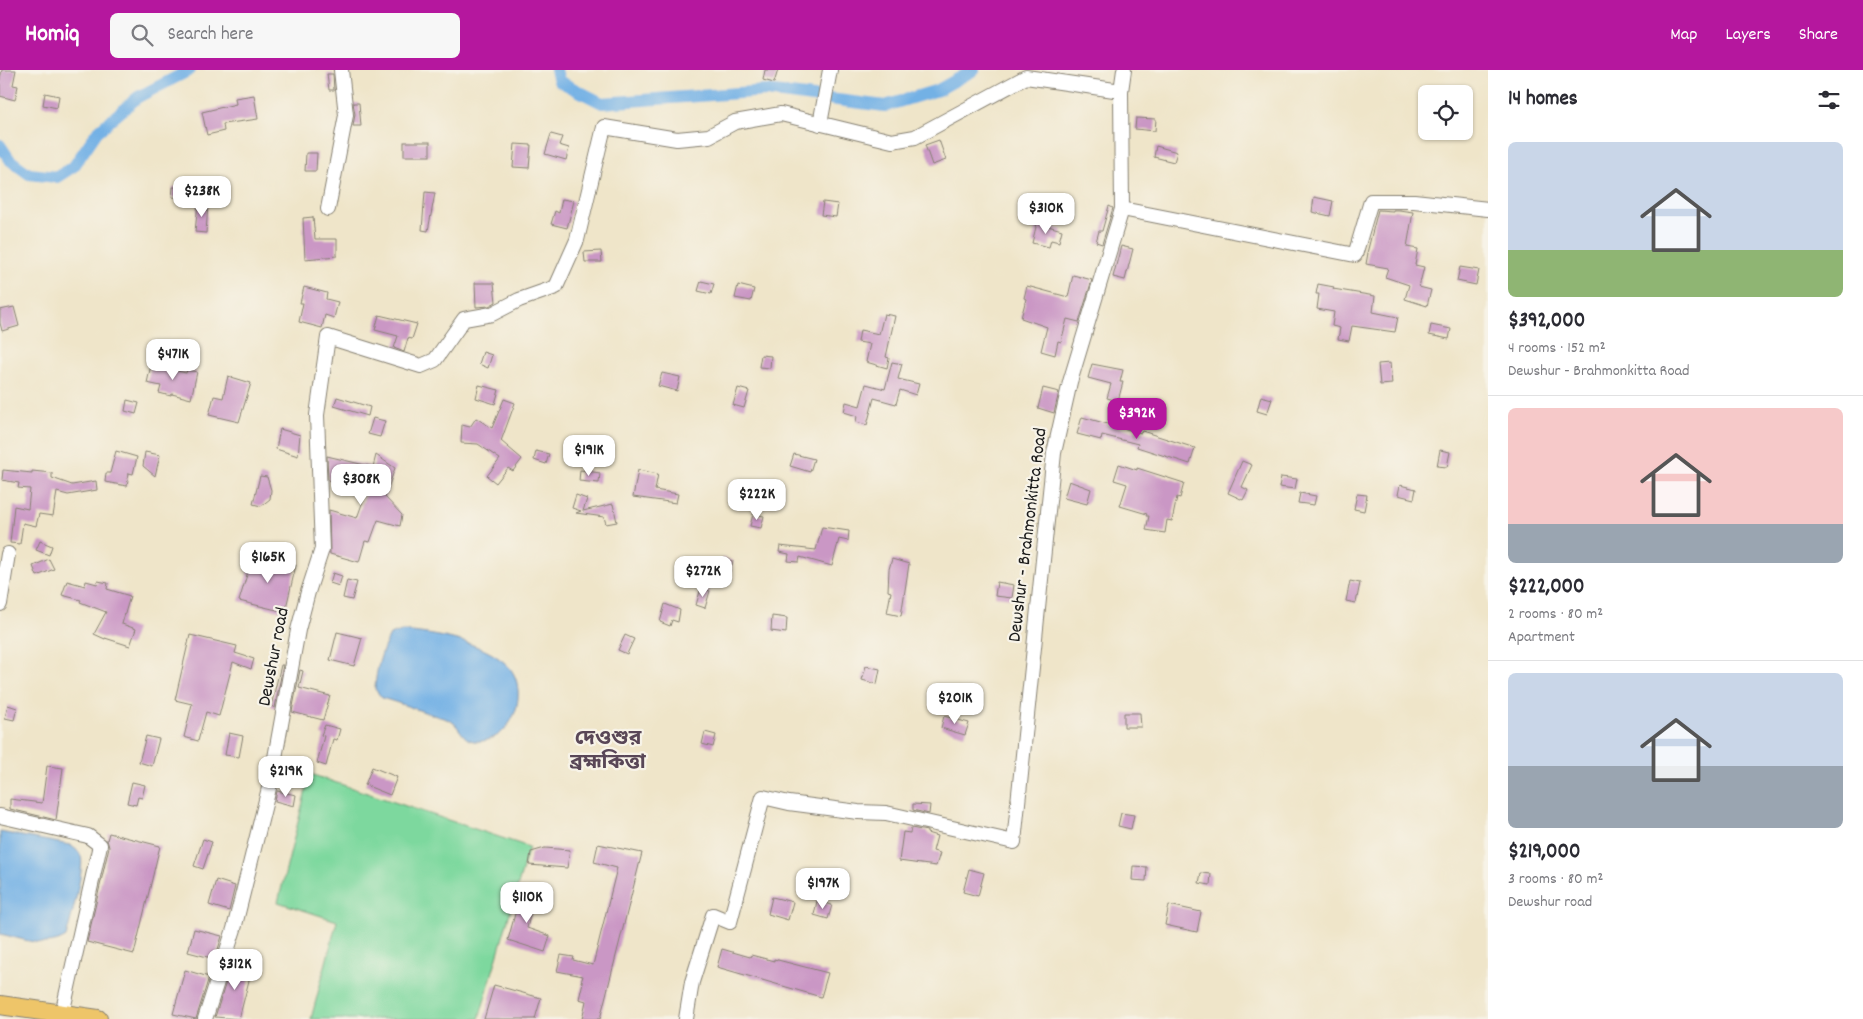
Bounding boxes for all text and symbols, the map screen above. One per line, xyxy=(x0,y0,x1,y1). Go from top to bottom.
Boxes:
search box xyxy=(110,13,460,58)
text: Homiq xyxy=(25,18,80,52)
icon: search xyxy=(128,21,156,49)
text: Search here xyxy=(168,22,253,49)
text: Map xyxy=(1670,23,1697,48)
text: Layers xyxy=(1725,23,1771,48)
text: Share xyxy=(1799,23,1838,48)
map controls xyxy=(1418,85,1473,140)
button: locate xyxy=(1418,85,1473,140)
text: 14 homes xyxy=(1508,85,1578,115)
icon: filters xyxy=(1815,86,1843,114)
icon: home xyxy=(1631,175,1721,265)
pin: $238K xyxy=(167,176,237,218)
text: $238K xyxy=(184,180,220,203)
pin: $310K xyxy=(1011,192,1081,235)
text: $310K xyxy=(1029,197,1063,220)
text: $392,000 xyxy=(1508,307,1585,337)
text: 4 rooms · 152 m² xyxy=(1508,337,1606,360)
pin: $471K xyxy=(138,338,208,381)
text: $471K xyxy=(157,343,189,366)
text: Dewshur - Brahmonkitta Road xyxy=(1508,360,1690,383)
pin: $392K xyxy=(1102,398,1172,440)
text: $392K xyxy=(1119,402,1155,425)
street label: Dewshur - Brahmonkitta Road xyxy=(1002,426,1056,644)
pin: $191K xyxy=(554,434,624,477)
text: $191K xyxy=(574,439,604,462)
icon: home xyxy=(1631,440,1721,530)
pin: $308K xyxy=(326,464,396,506)
text: $308K xyxy=(342,468,380,491)
pin: $222K xyxy=(722,478,792,521)
text: $222K xyxy=(739,483,775,506)
pin: $165K xyxy=(233,542,303,584)
text: $165K xyxy=(251,546,285,569)
pin: $272K xyxy=(668,556,738,598)
text: $272K xyxy=(685,560,721,583)
text: $222,000 xyxy=(1508,573,1585,603)
text: 2 rooms · 80 m² xyxy=(1508,603,1603,626)
street label: Dewshur road xyxy=(252,605,298,709)
text: Apartment xyxy=(1508,626,1575,649)
pin: $201K xyxy=(920,682,990,725)
text: $201K xyxy=(938,687,972,710)
icon: home xyxy=(1631,705,1721,795)
district label: দেওশুর ব্রহ্মকিত্তা xyxy=(569,725,647,779)
pin: $219K xyxy=(251,756,321,798)
text: $219K xyxy=(269,760,303,783)
text: $219,000 xyxy=(1508,838,1580,868)
pin: $197K xyxy=(788,868,858,910)
text: 3 rooms · 80 m² xyxy=(1508,868,1603,891)
text: $197K xyxy=(807,872,839,895)
pin: $110K xyxy=(492,882,562,924)
text: $110K xyxy=(511,886,543,909)
text: Dewshur road xyxy=(1508,891,1592,914)
pin: $312K xyxy=(200,948,270,991)
text: $312K xyxy=(218,953,252,976)

